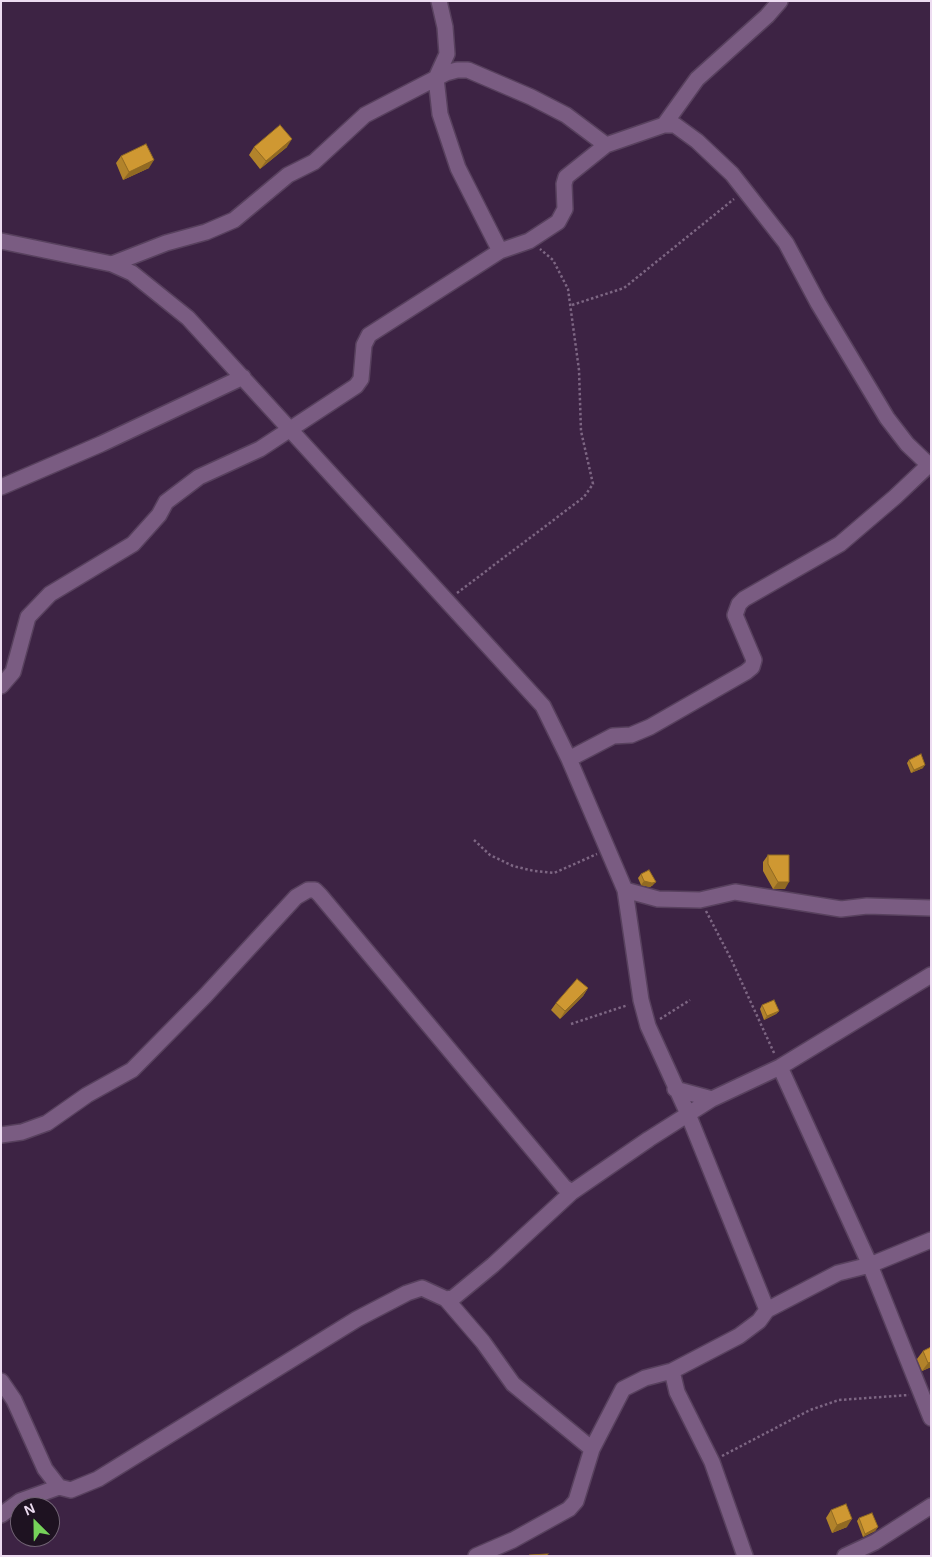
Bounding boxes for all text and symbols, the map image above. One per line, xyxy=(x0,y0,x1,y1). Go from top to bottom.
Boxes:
north arrow xyxy=(10,1497,60,1547)
text: N xyxy=(22,1500,37,1518)

